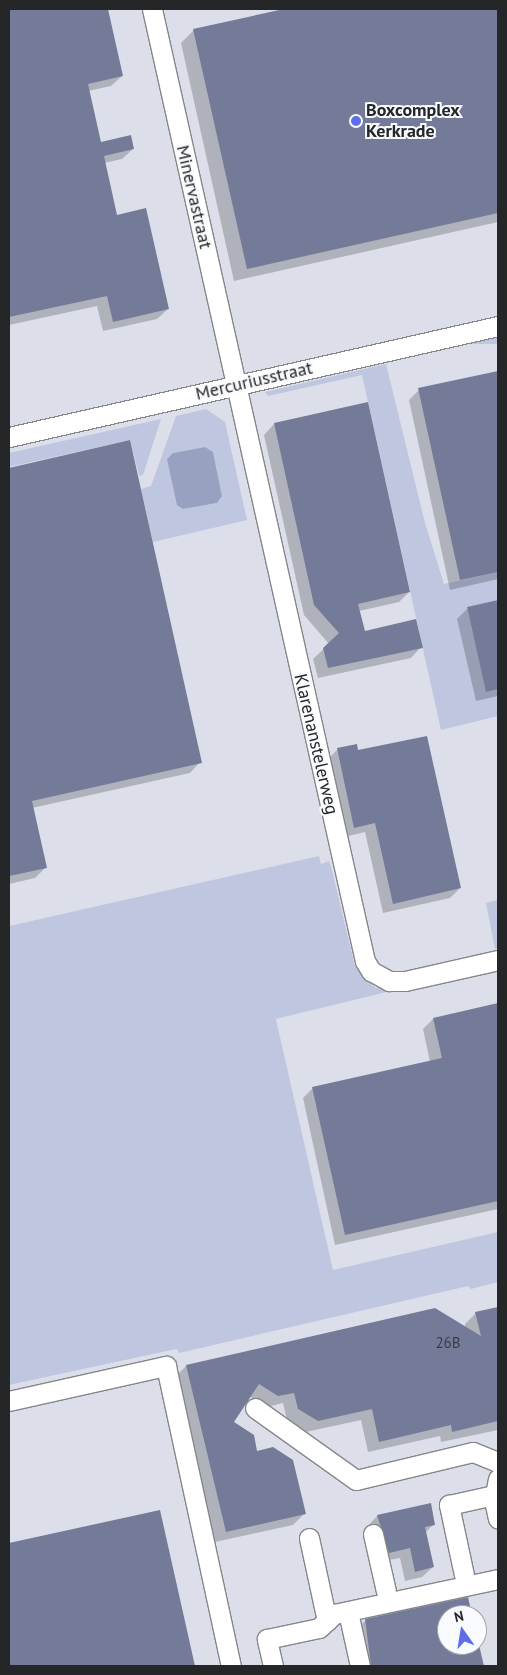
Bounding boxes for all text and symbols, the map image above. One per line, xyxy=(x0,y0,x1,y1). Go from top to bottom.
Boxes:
place label: Boxcomplex Kerkrade xyxy=(366,100,460,142)
marker: Boxcomplex Kerkrade xyxy=(350,115,362,127)
street label: Minervastraat xyxy=(172,143,216,251)
street label: Mercuriusstraat xyxy=(193,357,315,405)
street label: Klarenanstelerweg xyxy=(289,671,343,817)
house number: 26B xyxy=(435,1334,461,1352)
north arrow xyxy=(437,1605,487,1655)
text: N xyxy=(452,1607,465,1626)

